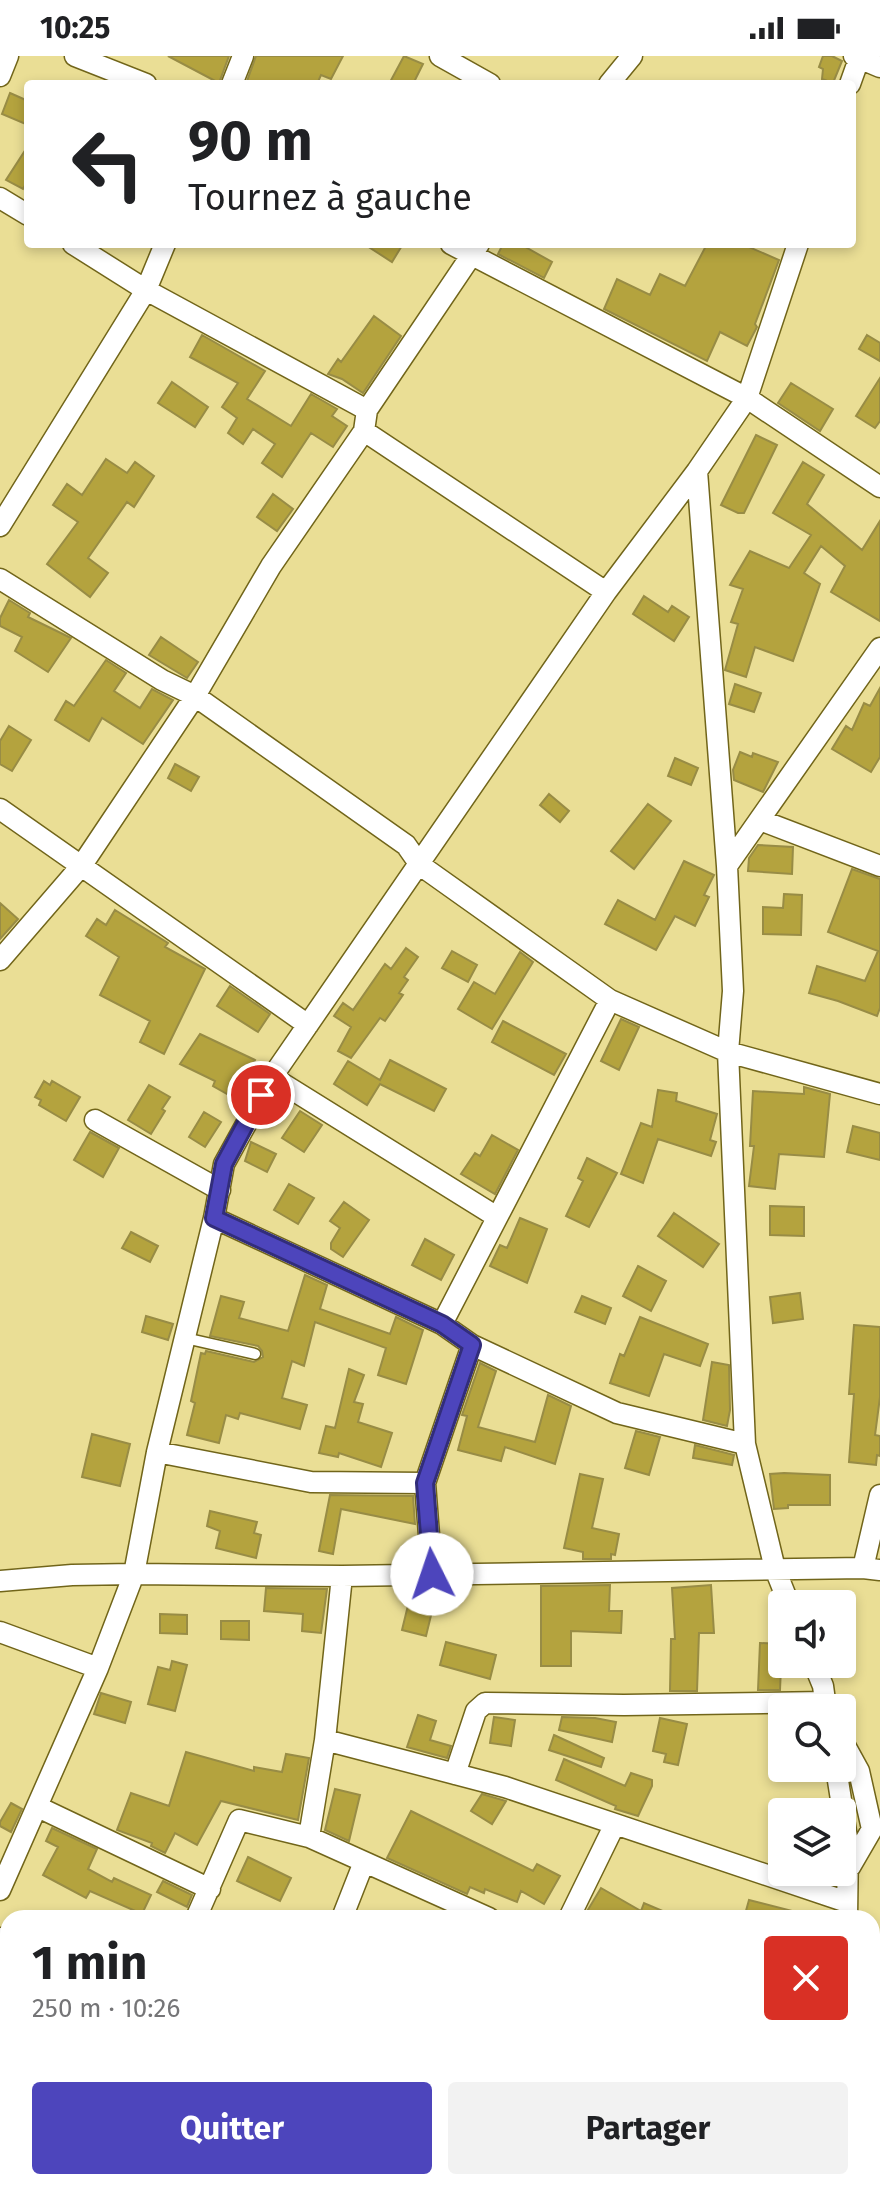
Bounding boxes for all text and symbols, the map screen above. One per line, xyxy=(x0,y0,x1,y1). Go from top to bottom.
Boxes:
text: 10:25 xyxy=(40,10,110,46)
text: 90 m xyxy=(188,108,313,175)
icon: left xyxy=(56,112,160,216)
text: Tournez à gauche xyxy=(188,176,472,220)
pin xyxy=(227,1061,295,1129)
icon: arrive xyxy=(239,1073,283,1117)
position arrow xyxy=(390,1532,474,1616)
map controls xyxy=(768,1590,856,1886)
button: sound xyxy=(768,1590,856,1678)
button: search xyxy=(768,1694,856,1782)
button: layers xyxy=(768,1798,856,1886)
text: 1 min xyxy=(32,1934,147,1992)
button: close xyxy=(764,1936,848,2020)
text: 250 m · 10:26 xyxy=(32,1993,180,2024)
button: Quitter xyxy=(32,2082,432,2174)
button: Partager xyxy=(448,2082,848,2174)

